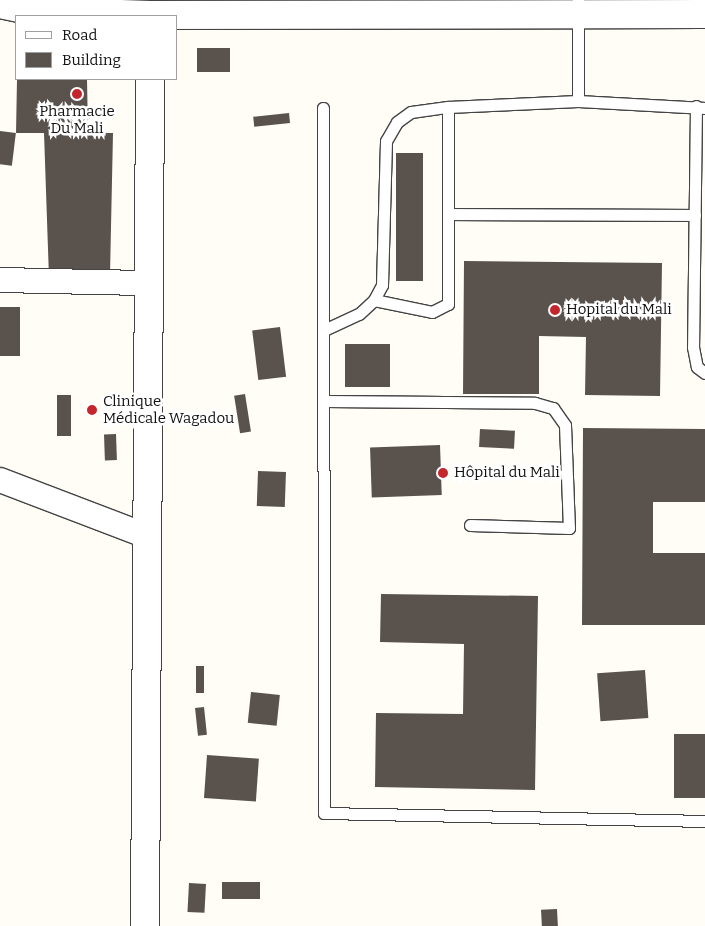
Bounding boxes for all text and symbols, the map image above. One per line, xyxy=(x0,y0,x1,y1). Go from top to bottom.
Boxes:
legend xyxy=(15,15,178,80)
text: Road xyxy=(62,26,97,44)
text: Building xyxy=(62,51,121,69)
marker: Pharmacie Du Mali xyxy=(71,88,83,100)
place label: Pharmacie Du Mali xyxy=(39,102,115,137)
place label: Hopital du Mali xyxy=(566,301,672,319)
marker: Hopital du Mali xyxy=(548,303,562,317)
place label: Clinique Médicale Wagadou xyxy=(103,392,234,427)
marker: Clinique Médicale Wagadou xyxy=(85,403,99,417)
place label: Hôpital du Mali xyxy=(454,464,560,482)
marker: Hôpital du Mali xyxy=(436,466,450,480)

